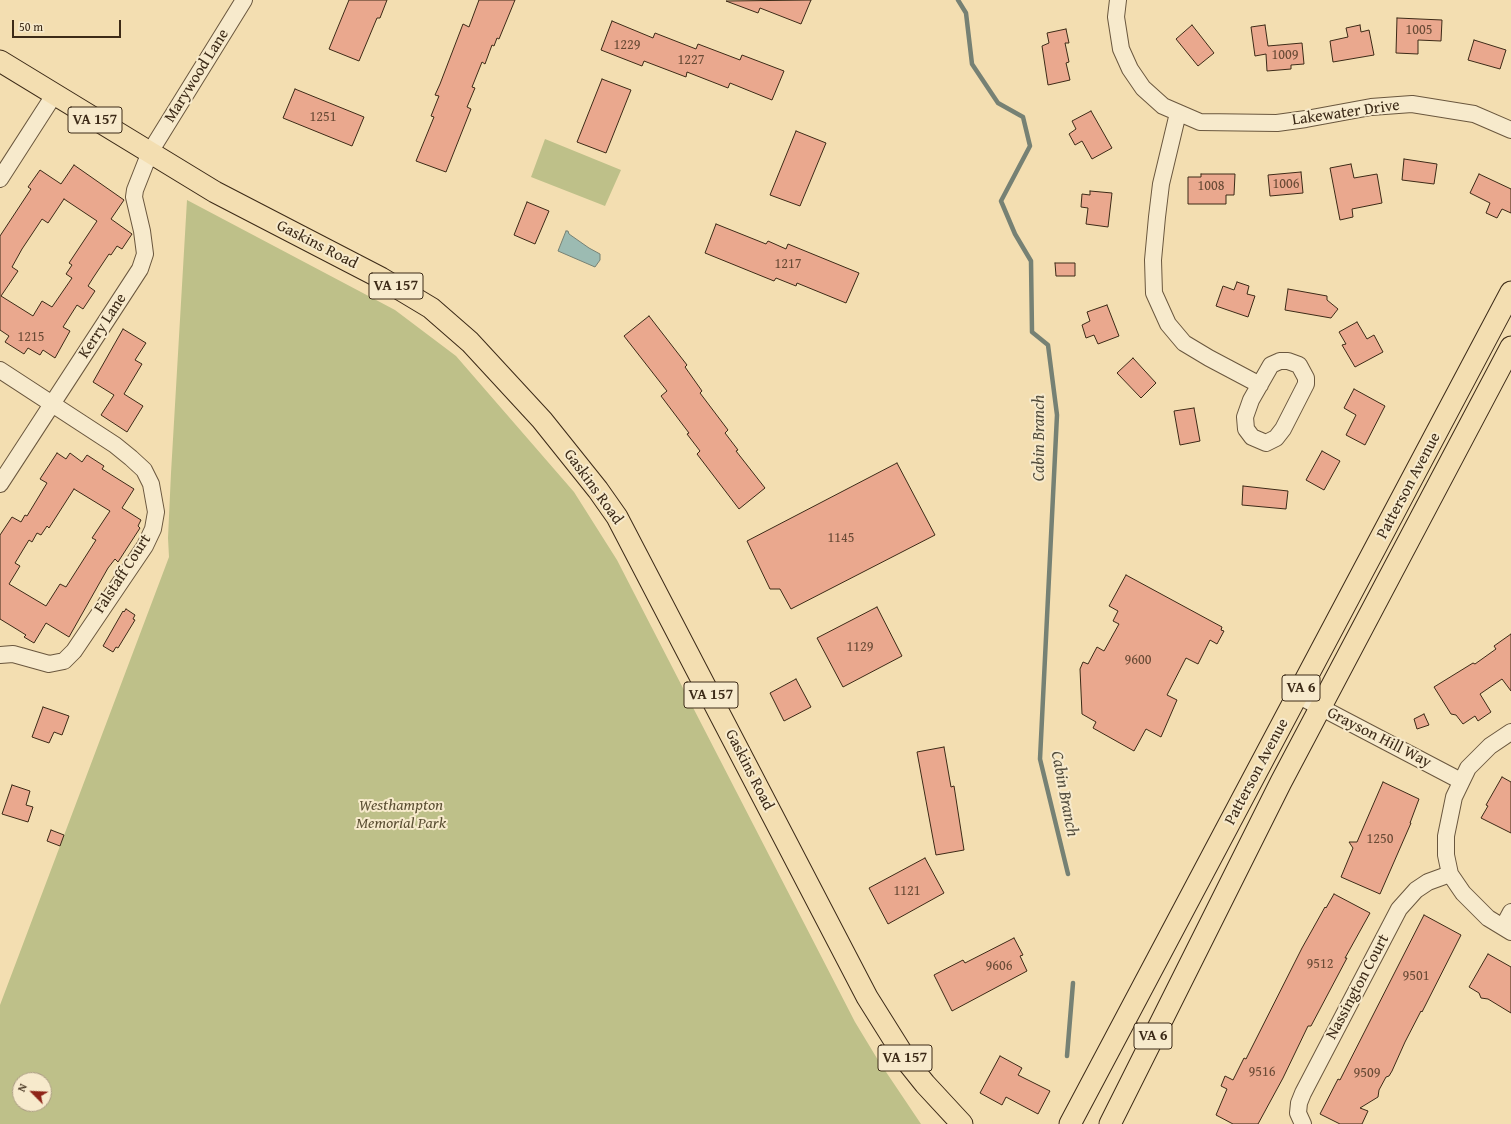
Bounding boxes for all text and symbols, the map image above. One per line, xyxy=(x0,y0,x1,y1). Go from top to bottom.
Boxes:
scale bar xyxy=(14,12,123,38)
text: 50 m xyxy=(19,18,43,35)
house number: 1005 xyxy=(1406,22,1432,38)
street label: Marywood Lane xyxy=(161,26,233,126)
house number: 1229 xyxy=(614,37,640,53)
house number: 1009 xyxy=(1272,47,1298,63)
house number: 1227 xyxy=(678,52,704,68)
street label: Lakewater Drive xyxy=(1291,96,1401,130)
road number: VA 157 xyxy=(68,107,122,133)
house number: 1251 xyxy=(310,109,336,125)
house number: 1006 xyxy=(1273,176,1299,192)
house number: 1008 xyxy=(1198,178,1224,194)
street label: Gaskins Road xyxy=(273,216,361,274)
house number: 1217 xyxy=(775,256,801,272)
road number: VA 157 xyxy=(369,273,423,299)
street label: Kerry Lane xyxy=(75,290,131,362)
house number: 1215 xyxy=(18,329,44,345)
water label: Cabin Branch xyxy=(1030,395,1050,481)
street label: Patterson Avenue xyxy=(1373,430,1445,542)
street label: Gaskins Road xyxy=(559,446,627,528)
house number: 1145 xyxy=(828,530,854,546)
street label: Falstaff Court xyxy=(90,531,156,617)
house number: 1129 xyxy=(847,639,873,655)
house number: 9600 xyxy=(1125,652,1151,668)
road number: VA 6 xyxy=(1282,675,1320,701)
road number: VA 157 xyxy=(684,682,738,708)
street label: Grayson Hill Way xyxy=(1324,703,1434,773)
street label: Patterson Avenue xyxy=(1221,716,1293,828)
street label: Gaskins Road xyxy=(720,726,778,814)
water label: Cabin Branch xyxy=(1046,749,1082,839)
park label: Westhampton Memorial Park xyxy=(356,796,446,834)
house number: 1250 xyxy=(1367,831,1393,847)
house number: 1121 xyxy=(894,883,920,899)
street label: Nassington Court xyxy=(1322,931,1394,1043)
house number: 9512 xyxy=(1307,956,1333,972)
house number: 9606 xyxy=(986,958,1012,974)
house number: 9501 xyxy=(1403,968,1429,984)
road number: VA 6 xyxy=(1134,1023,1172,1049)
road number: VA 157 xyxy=(878,1045,932,1071)
house number: 9516 xyxy=(1249,1064,1275,1080)
house number: 9509 xyxy=(1354,1065,1380,1081)
north arrow xyxy=(12,1072,52,1112)
text: N xyxy=(13,1081,31,1094)

